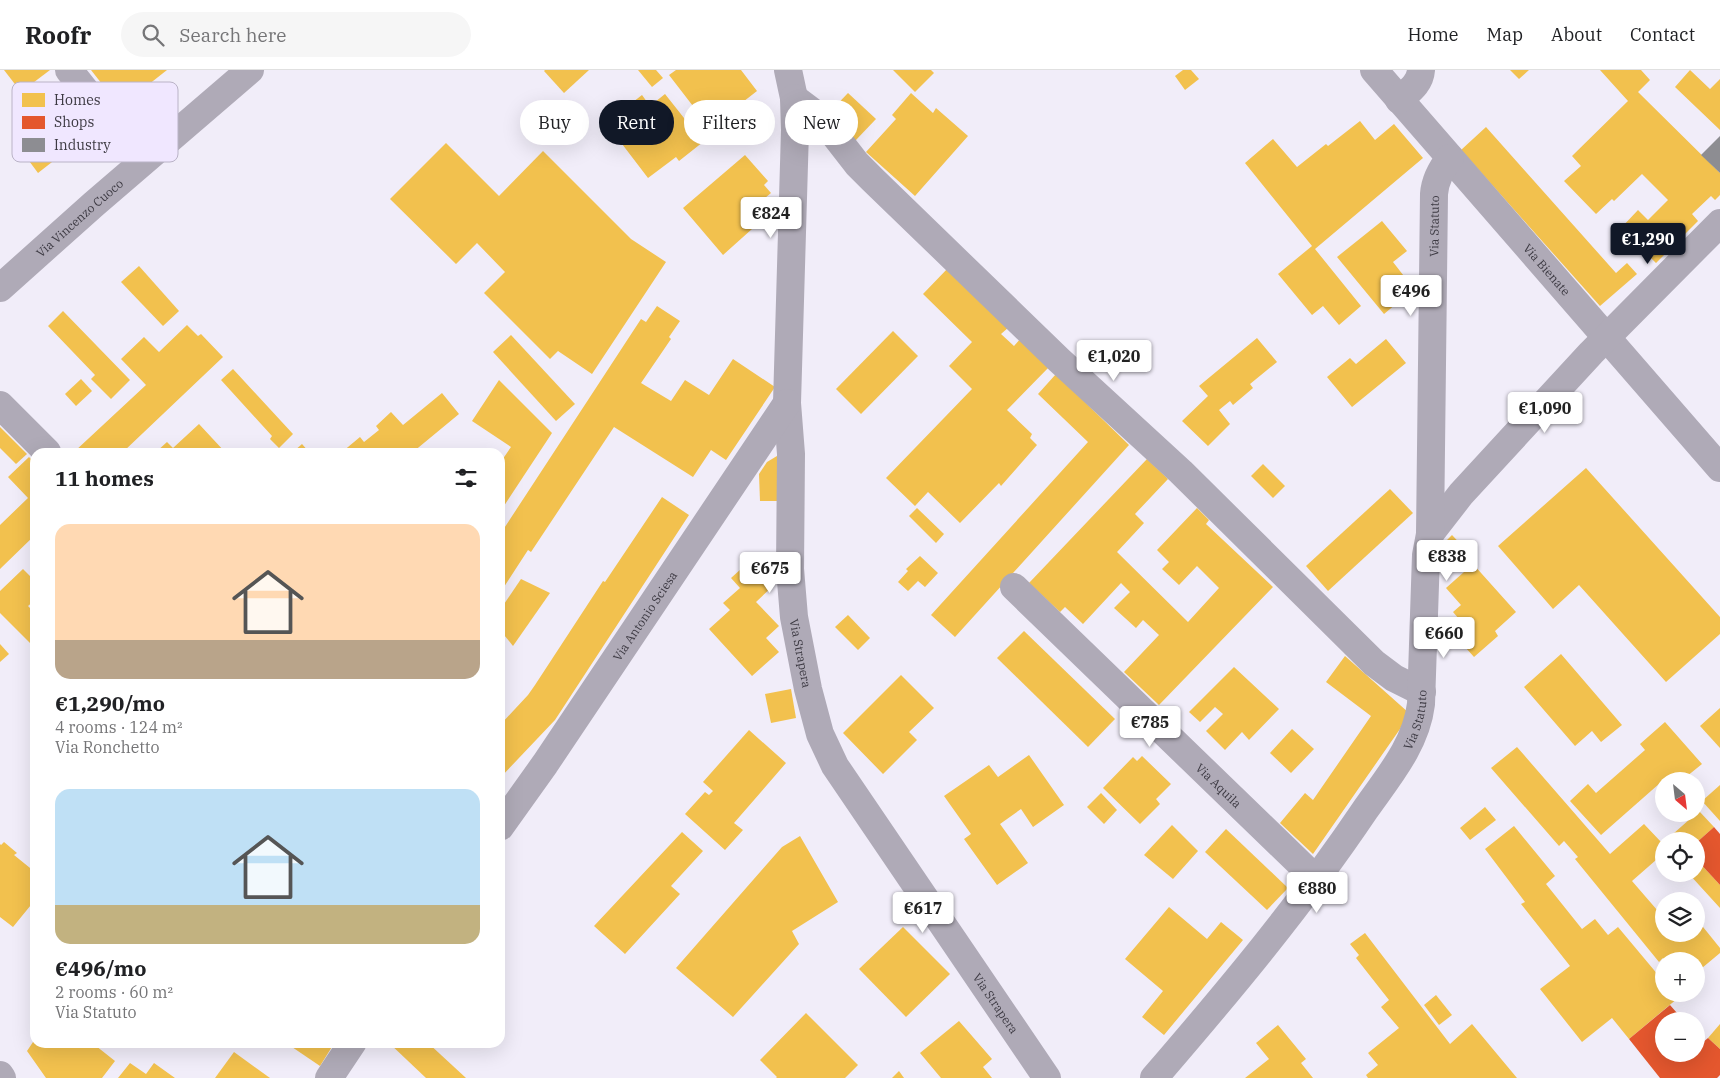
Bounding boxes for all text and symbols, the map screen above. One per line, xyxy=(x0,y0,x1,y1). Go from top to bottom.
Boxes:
search box xyxy=(121,12,471,57)
text: Roofr xyxy=(25,19,91,51)
icon: search xyxy=(139,21,167,49)
text: Search here xyxy=(179,23,286,47)
text: Home xyxy=(1407,23,1459,46)
text: Map xyxy=(1487,23,1523,46)
text: About xyxy=(1551,23,1602,46)
text: Contact xyxy=(1630,23,1695,46)
legend xyxy=(12,82,178,162)
text: Homes xyxy=(54,91,101,109)
chip: Buy xyxy=(520,100,589,145)
chip: Rent xyxy=(599,100,674,145)
chip: Filters xyxy=(684,100,775,145)
chip: New xyxy=(785,100,858,145)
text: Shops xyxy=(54,113,94,131)
text: Industry xyxy=(54,136,111,154)
street label: Via Vincenzo Cuoco xyxy=(33,175,126,260)
street label: Via Statuto xyxy=(1426,195,1441,257)
pin: €824 xyxy=(741,196,801,239)
text: €824 xyxy=(752,203,790,223)
pin: €1,290 xyxy=(1607,222,1689,265)
text: €1,290 xyxy=(1622,229,1674,249)
street label: Via Bienate xyxy=(1521,240,1574,298)
pin: €496 xyxy=(1381,274,1441,317)
text: €496 xyxy=(1392,281,1430,301)
pin: €1,020 xyxy=(1073,340,1155,382)
text: €1,020 xyxy=(1088,346,1140,366)
pin: €1,090 xyxy=(1504,392,1586,434)
text: €1,090 xyxy=(1519,398,1571,418)
text: 11 homes xyxy=(55,464,154,492)
icon: filters xyxy=(452,464,480,492)
pin: €838 xyxy=(1417,540,1477,582)
text: €838 xyxy=(1428,546,1466,566)
pin: €675 xyxy=(740,552,800,594)
icon: home xyxy=(223,557,313,647)
text: €675 xyxy=(751,558,789,578)
street label: Via Antonio Sciesa xyxy=(609,568,680,663)
pin: €660 xyxy=(1414,616,1474,659)
street label: Via Strapera xyxy=(787,617,815,689)
text: €660 xyxy=(1425,623,1463,643)
text: €1,290/mo xyxy=(55,689,165,717)
street label: Via Statuto xyxy=(1400,689,1429,752)
pin: €785 xyxy=(1120,706,1180,748)
text: €785 xyxy=(1131,712,1169,732)
text: 4 rooms · 124 m² xyxy=(55,717,183,737)
text: Via Ronchetto xyxy=(55,737,160,757)
street label: Via Aquila xyxy=(1193,760,1245,811)
north arrow xyxy=(1655,772,1705,822)
map controls xyxy=(1655,772,1705,1062)
icon: home xyxy=(223,822,313,912)
button: locate xyxy=(1655,832,1705,882)
pin: €880 xyxy=(1287,872,1347,914)
text: €880 xyxy=(1298,878,1336,898)
pin: €617 xyxy=(893,892,953,934)
button: layers xyxy=(1655,892,1705,942)
text: €617 xyxy=(904,898,942,918)
button: + xyxy=(1655,952,1705,1002)
text: €496/mo xyxy=(55,954,146,982)
street label: Via Strapera xyxy=(970,970,1022,1037)
text: 2 rooms · 60 m² xyxy=(55,982,173,1002)
text: Via Statuto xyxy=(55,1002,137,1022)
button: − xyxy=(1655,1012,1705,1062)

